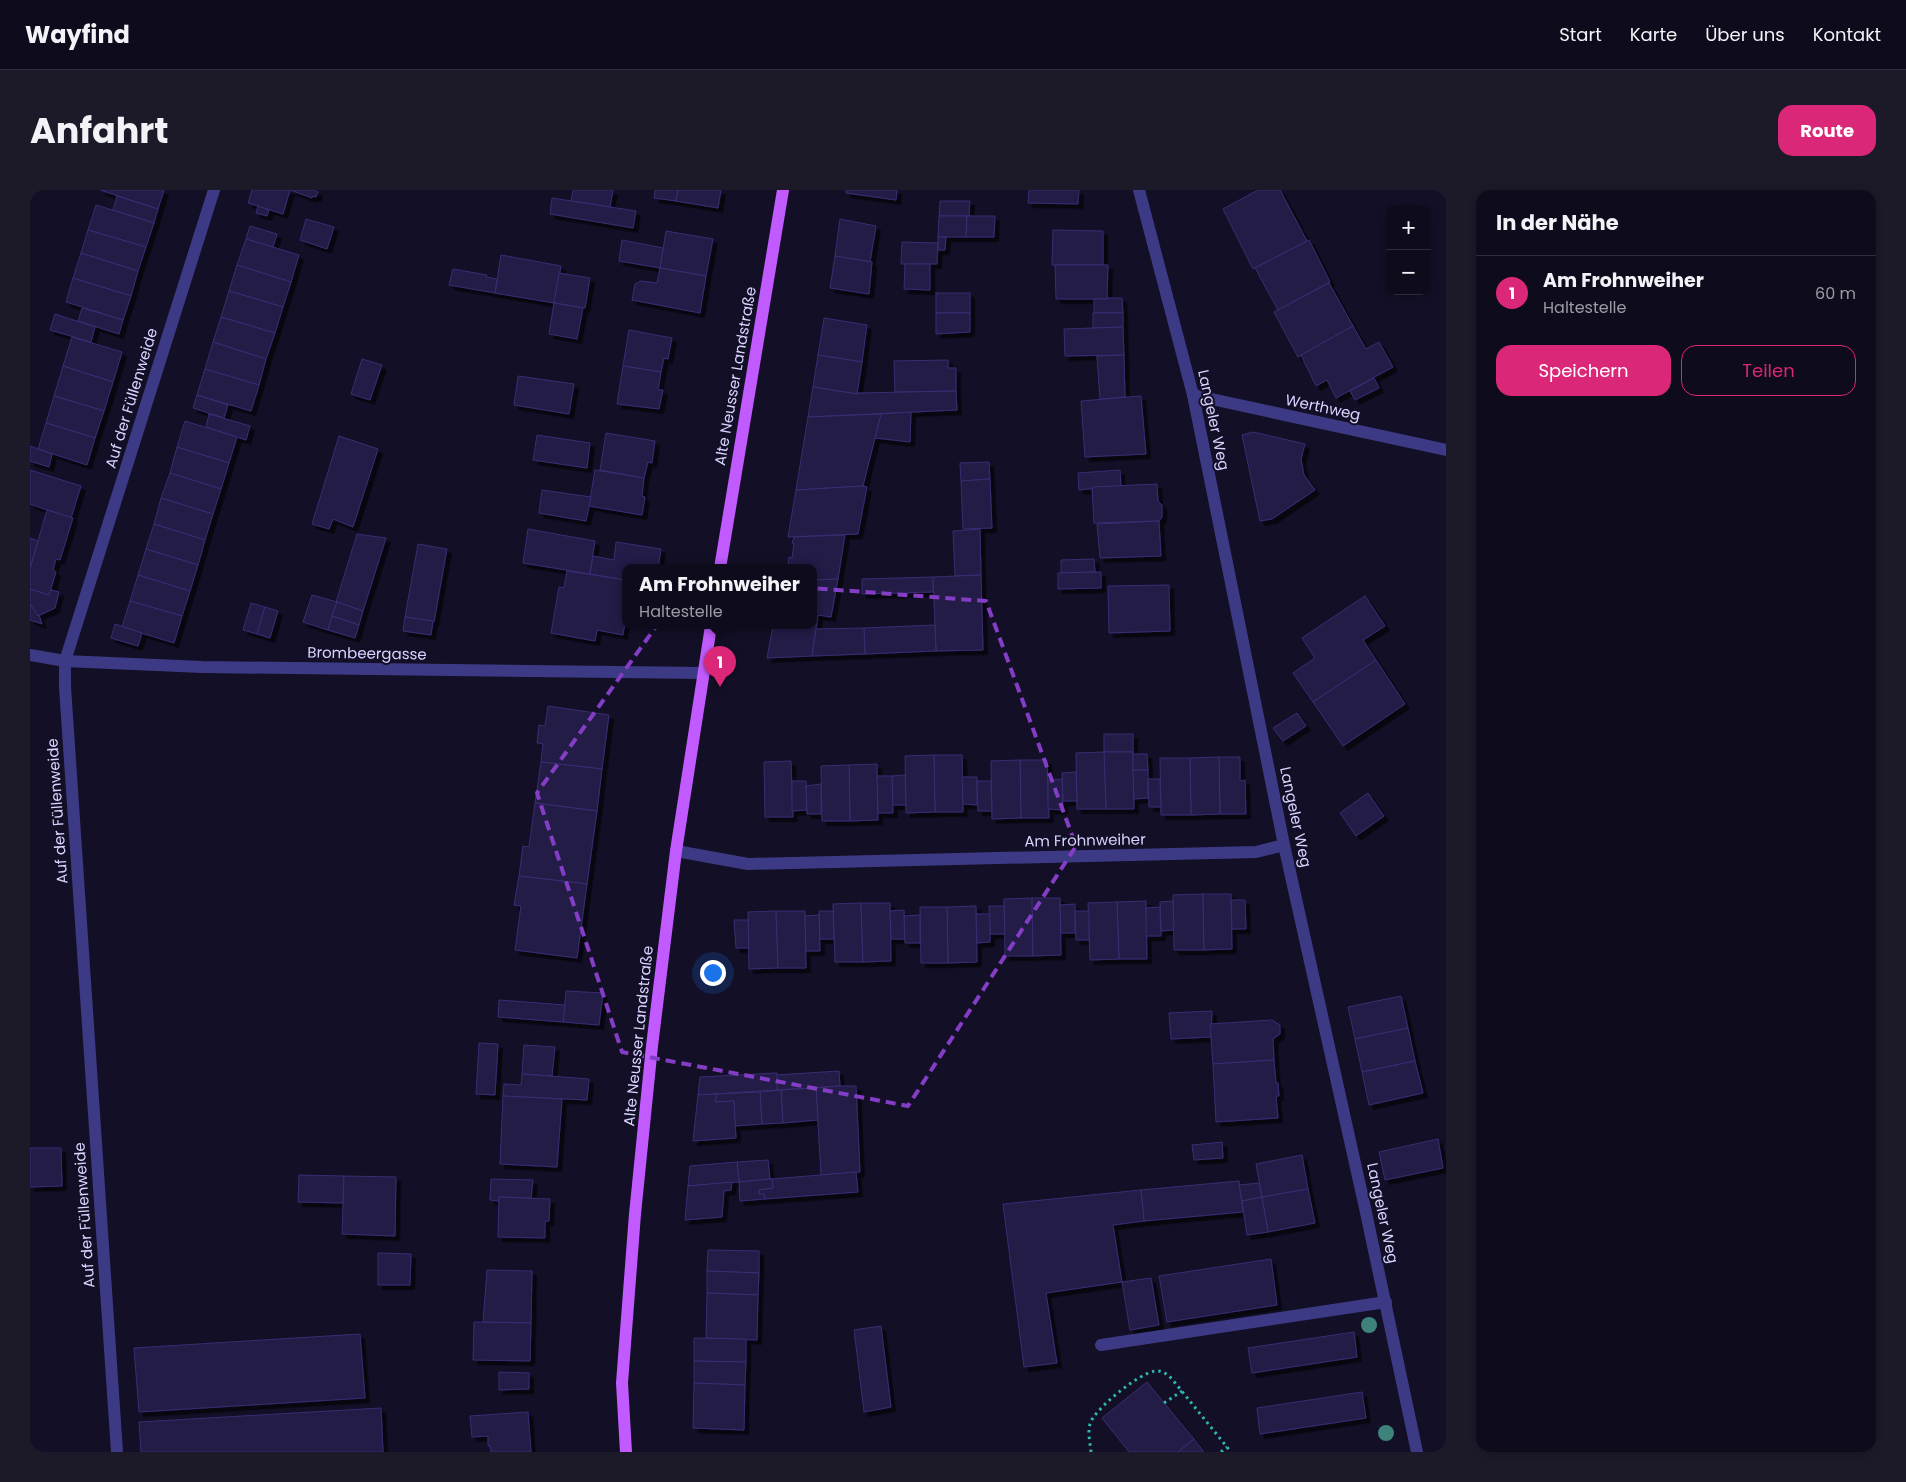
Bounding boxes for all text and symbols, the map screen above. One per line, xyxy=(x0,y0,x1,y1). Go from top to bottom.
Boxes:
text: Wayfind xyxy=(25,18,130,51)
text: Start xyxy=(1559,22,1602,47)
text: Karte xyxy=(1630,22,1677,47)
text: Über uns xyxy=(1705,22,1785,47)
text: Kontakt xyxy=(1813,22,1881,47)
button: Route xyxy=(1778,105,1876,156)
text: Anfahrt xyxy=(30,106,169,155)
map controls xyxy=(1386,205,1431,295)
button: + xyxy=(1386,205,1431,250)
text: In der Nähe xyxy=(1496,208,1619,237)
button: − xyxy=(1386,250,1431,295)
text: Am Frohnweiher xyxy=(1543,267,1704,294)
text: 1 xyxy=(1509,282,1515,305)
text: 60 m xyxy=(1815,282,1856,305)
street label: Alte Neusser Landstraße xyxy=(709,285,761,467)
text: Haltestelle xyxy=(1543,296,1626,319)
street label: Auf der Füllenweide xyxy=(100,325,162,471)
button: Speichern xyxy=(1496,345,1671,396)
button: Teilen xyxy=(1681,345,1856,396)
street label: Langeler Weg xyxy=(1193,368,1235,472)
street label: Werthweg xyxy=(1283,389,1363,425)
popup xyxy=(622,564,817,629)
text: Am Frohnweiher xyxy=(639,571,800,598)
text: Haltestelle xyxy=(639,600,723,623)
street label: Brombeergasse xyxy=(307,641,427,665)
pin: 1 xyxy=(704,646,736,687)
street label: Auf der Füllenweide xyxy=(41,738,73,884)
street label: Langeler Weg xyxy=(1275,765,1317,869)
street label: Am Frohnweiher xyxy=(1024,828,1146,852)
street label: Alte Neusser Landstraße xyxy=(618,945,658,1127)
your location xyxy=(700,960,726,986)
street label: Auf der Füllenweide xyxy=(68,1142,100,1288)
street label: Langeler Weg xyxy=(1362,1161,1404,1265)

